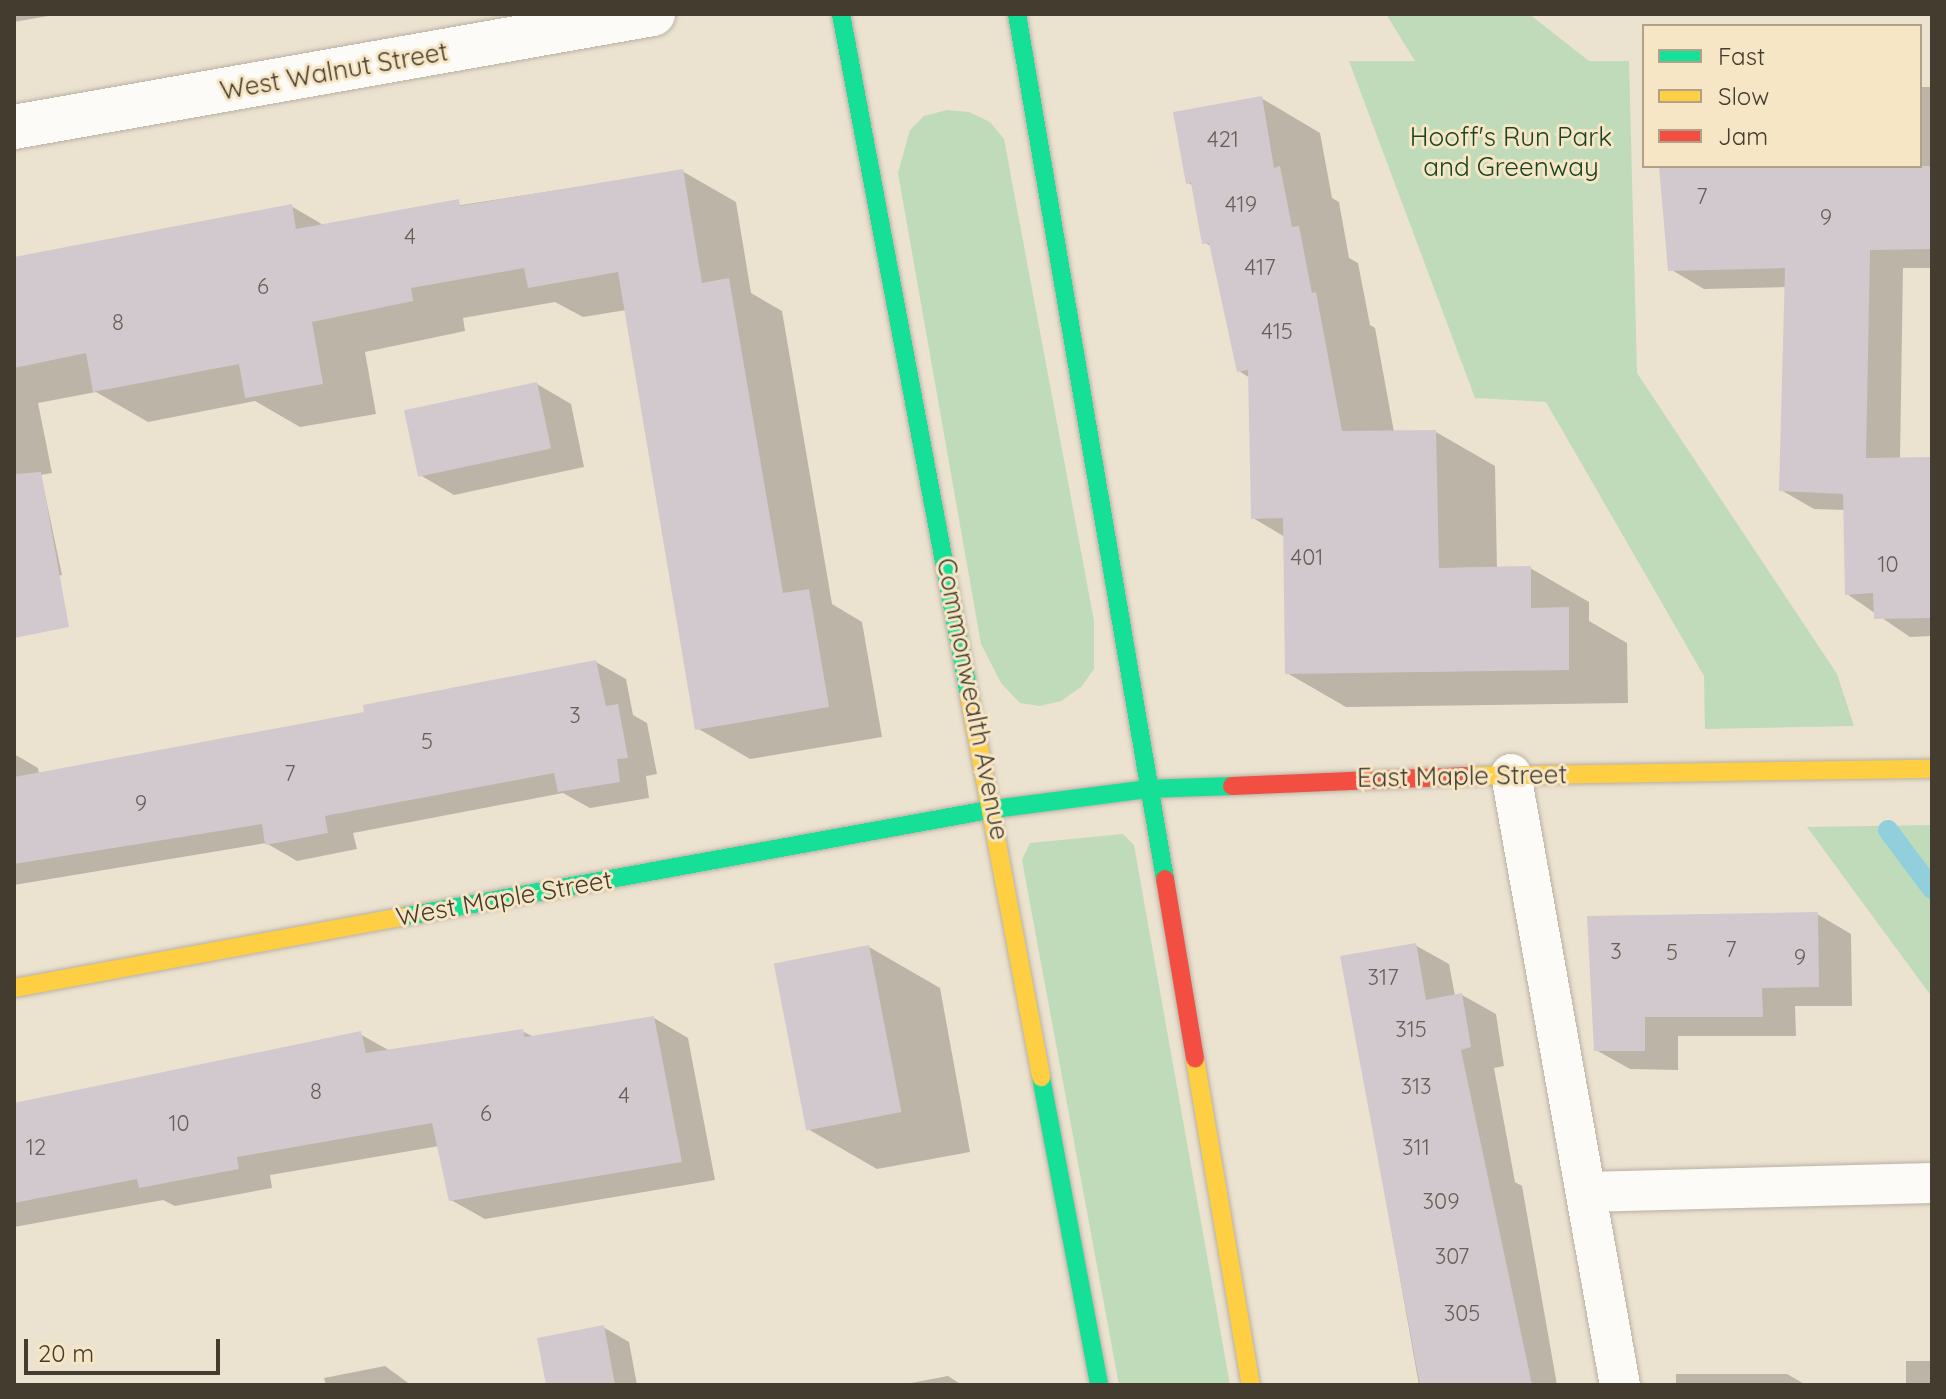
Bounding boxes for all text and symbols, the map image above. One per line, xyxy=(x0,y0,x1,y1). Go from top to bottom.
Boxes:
legend xyxy=(1642,24,1922,168)
street label: West Walnut Street xyxy=(218,36,450,106)
text: Fast xyxy=(1718,41,1765,71)
text: Slow xyxy=(1718,81,1769,111)
park label: Hooff's Run Park and Greenway xyxy=(1410,121,1612,182)
text: Jam xyxy=(1718,121,1768,151)
house number: 421 xyxy=(1207,127,1239,153)
house number: 7 xyxy=(1696,184,1708,210)
house number: 419 xyxy=(1225,192,1257,218)
house number: 9 xyxy=(1820,205,1832,231)
house number: 4 xyxy=(404,224,416,250)
house number: 417 xyxy=(1245,255,1275,281)
house number: 6 xyxy=(257,274,269,300)
house number: 8 xyxy=(112,310,124,336)
house number: 415 xyxy=(1261,319,1293,345)
house number: 401 xyxy=(1291,545,1323,571)
house number: 10 xyxy=(1877,552,1899,578)
street label: Commonwealth Avenue xyxy=(930,555,1016,843)
house number: 3 xyxy=(569,703,581,729)
house number: 5 xyxy=(421,729,433,755)
street label: East Maple Street xyxy=(1357,759,1567,793)
house number: 7 xyxy=(284,761,296,787)
house number: 9 xyxy=(135,791,147,817)
street label: West Maple Street xyxy=(393,864,615,932)
house number: 7 xyxy=(1725,937,1737,963)
house number: 3 xyxy=(1610,939,1622,965)
house number: 5 xyxy=(1666,940,1678,966)
house number: 9 xyxy=(1794,945,1806,971)
house number: 317 xyxy=(1368,965,1398,991)
house number: 315 xyxy=(1395,1017,1427,1043)
house number: 313 xyxy=(1400,1074,1432,1100)
house number: 8 xyxy=(310,1079,322,1105)
house number: 4 xyxy=(618,1083,630,1109)
house number: 6 xyxy=(480,1101,492,1127)
house number: 10 xyxy=(168,1111,190,1137)
house number: 12 xyxy=(26,1135,46,1161)
house number: 311 xyxy=(1402,1135,1430,1161)
house number: 309 xyxy=(1423,1189,1459,1215)
house number: 307 xyxy=(1435,1244,1469,1270)
house number: 305 xyxy=(1444,1301,1480,1327)
scale bar xyxy=(28,1323,224,1373)
text: 20 m xyxy=(38,1338,94,1368)

